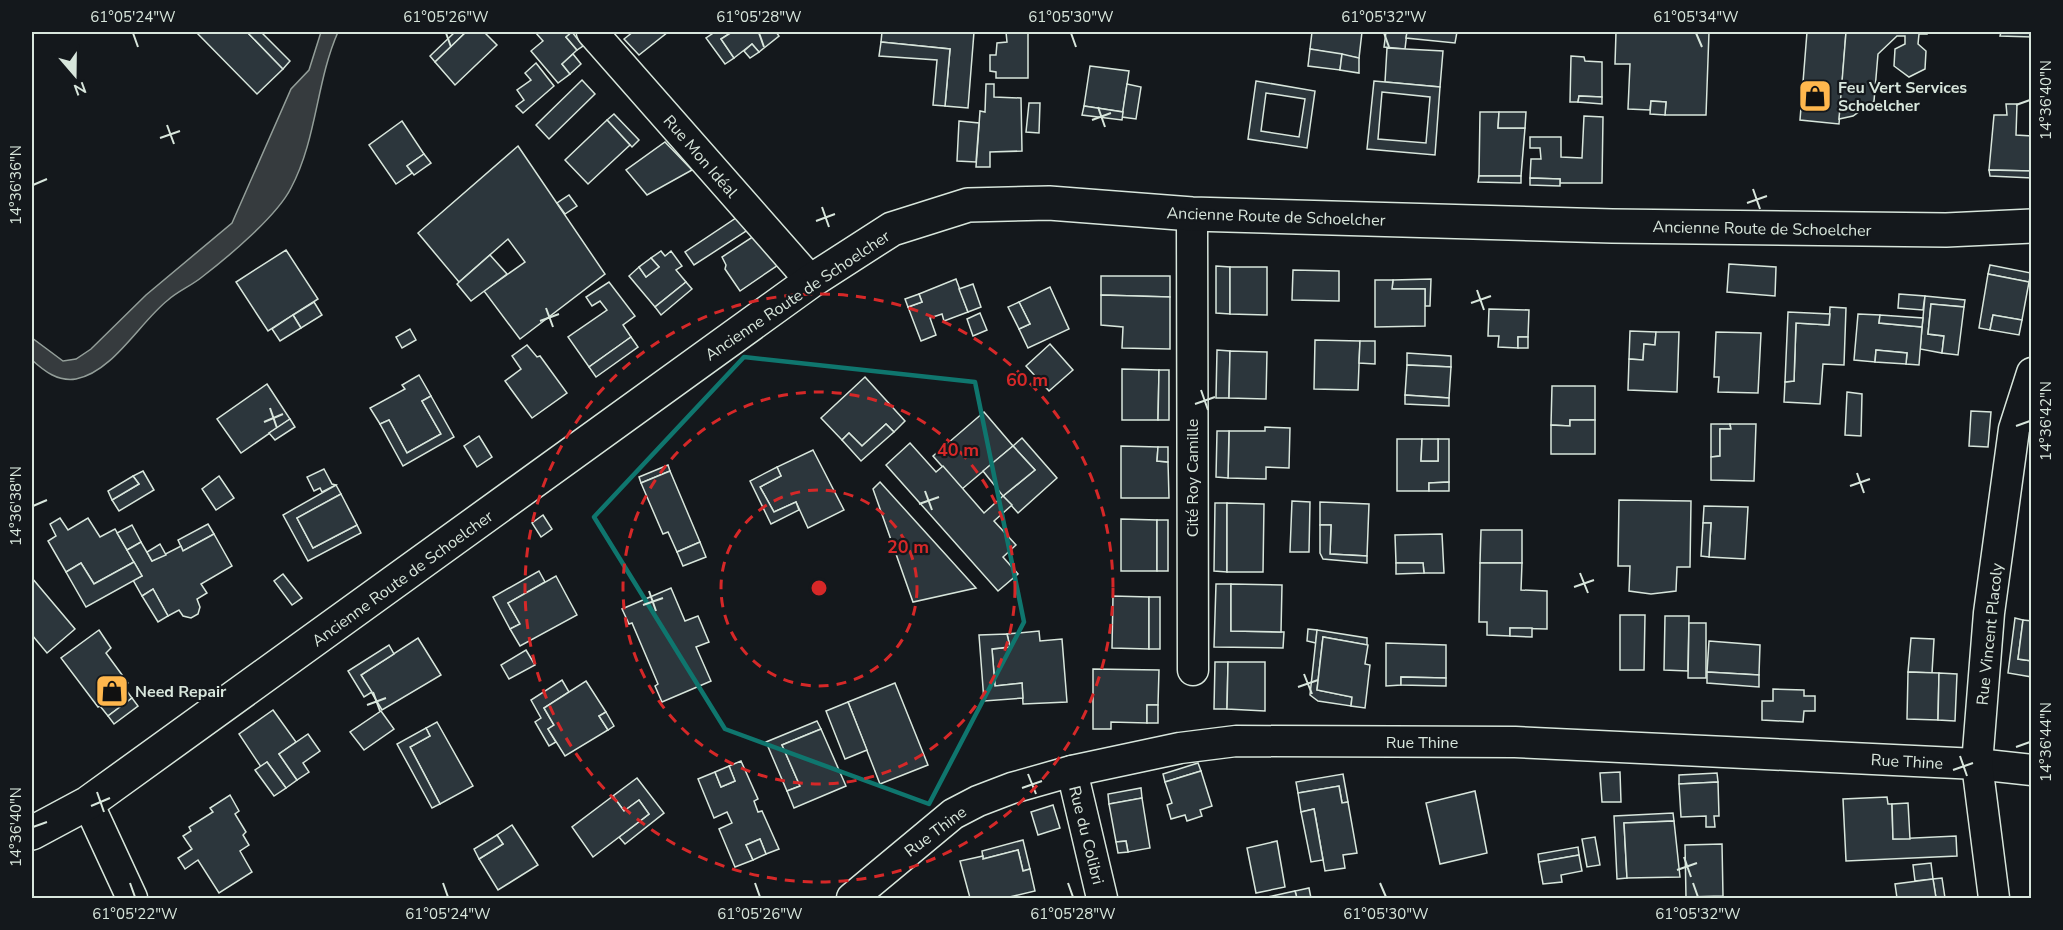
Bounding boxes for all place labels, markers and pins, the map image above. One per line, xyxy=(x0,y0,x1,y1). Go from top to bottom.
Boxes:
place label: Feu Vert Services Schoelcher xyxy=(1838,77,1967,117)
shop icon: Feu Vert Services Schoelcher xyxy=(1797,78,1833,114)
centre of rings xyxy=(809,578,829,598)
shop icon: Need Repair xyxy=(94,673,130,709)
place label: Need Repair xyxy=(135,681,227,703)

